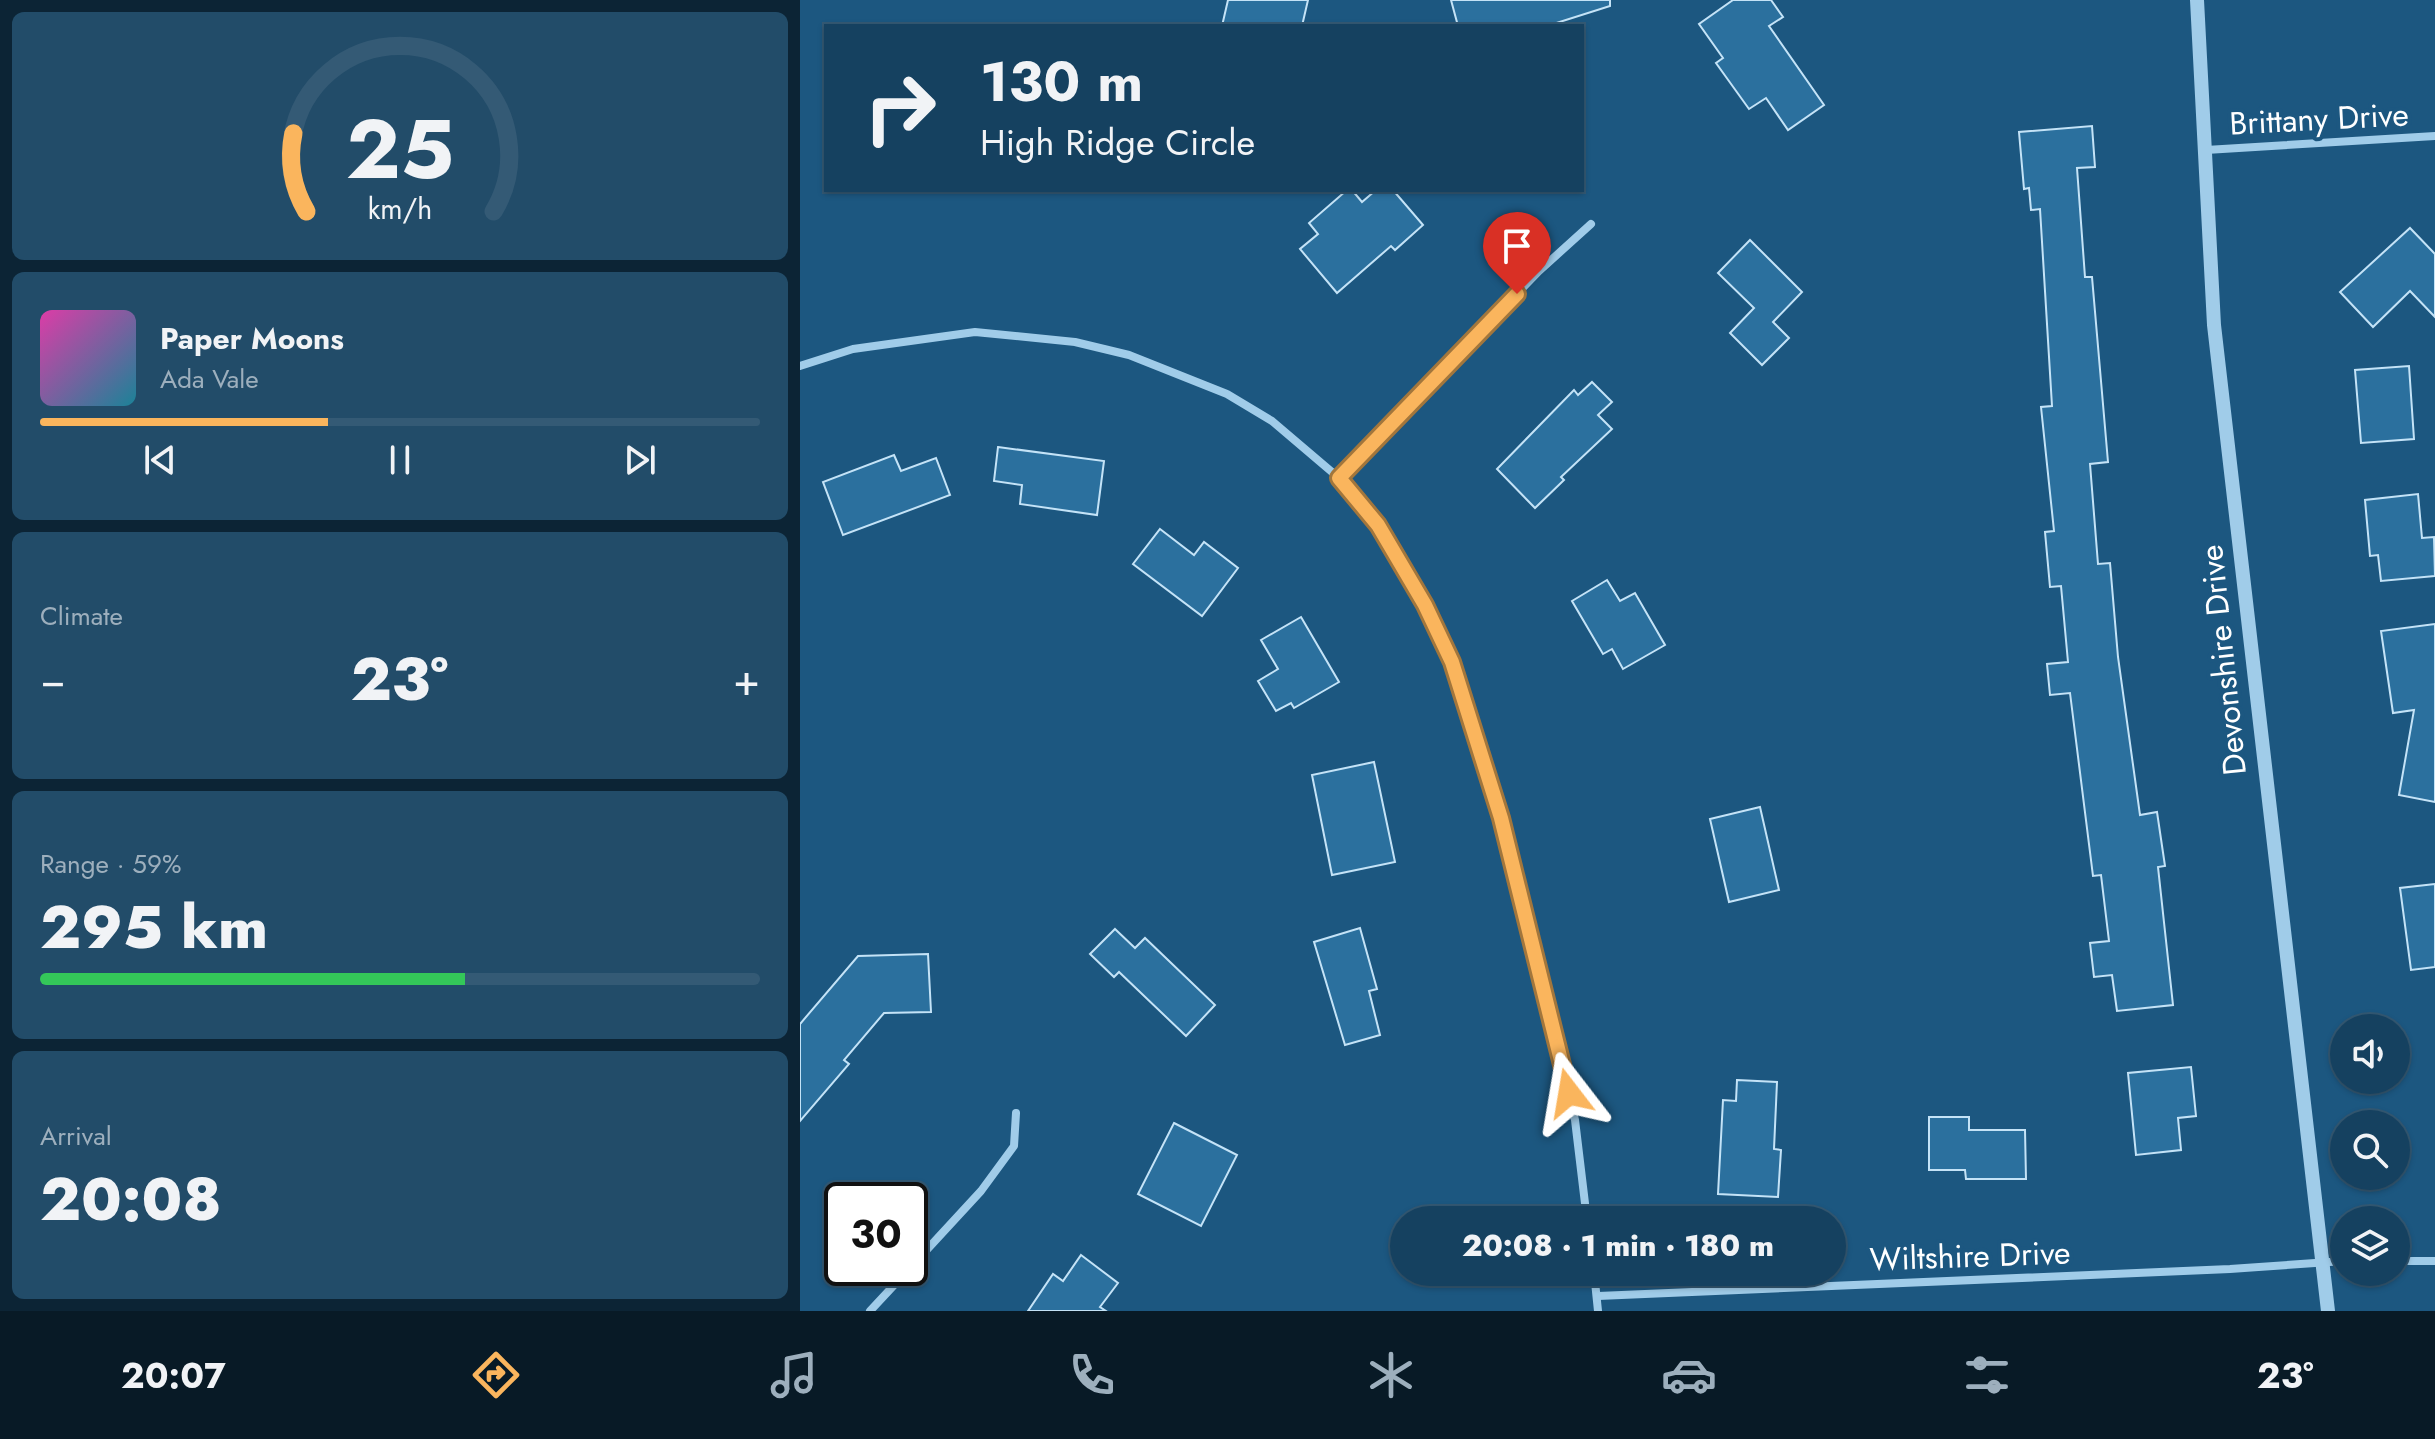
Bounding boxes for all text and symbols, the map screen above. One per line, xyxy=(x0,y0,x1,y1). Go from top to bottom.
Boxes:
text: 130 m xyxy=(980,41,1143,122)
icon: right xyxy=(848,56,952,160)
text: 25 xyxy=(346,88,454,208)
street label: Brittany Drive xyxy=(2228,91,2410,147)
text: High Ridge Circle xyxy=(980,116,1255,168)
text: km/h xyxy=(368,188,432,230)
pin xyxy=(1483,212,1551,294)
icon: arrive xyxy=(1495,224,1539,268)
text: Paper Moons xyxy=(160,317,344,360)
text: Ada Vale xyxy=(160,360,259,398)
icon: previous xyxy=(138,438,182,482)
icon: pause xyxy=(378,438,422,482)
icon: next xyxy=(618,438,662,482)
street label: Devonshire Drive xyxy=(2188,543,2258,777)
text: Climate xyxy=(40,597,123,635)
text: 23° xyxy=(351,636,448,723)
text: − xyxy=(40,648,66,712)
text: + xyxy=(733,648,760,712)
text: Range · 59% xyxy=(40,845,182,883)
text: 295 km xyxy=(40,884,268,971)
map controls xyxy=(2330,1014,2410,1286)
button: sound xyxy=(2330,1014,2410,1094)
position arrow xyxy=(1527,1051,1611,1135)
button: search xyxy=(2330,1110,2410,1190)
text: Arrival xyxy=(40,1117,112,1155)
text: 20:08 xyxy=(40,1156,221,1243)
speed limit sign: 30 xyxy=(824,1182,928,1286)
button: layers xyxy=(2330,1206,2410,1286)
text: 20:08 · 1 min · 180 m xyxy=(1462,1224,1774,1267)
street label: Wiltshire Drive xyxy=(1869,1230,2071,1282)
icon: directions xyxy=(468,1347,524,1403)
icon: music xyxy=(766,1347,822,1403)
icon: phone xyxy=(1064,1347,1120,1403)
icon: climate xyxy=(1363,1347,1419,1403)
icon: car xyxy=(1661,1347,1717,1403)
icon: filters xyxy=(1959,1347,2015,1403)
text: 20:07 xyxy=(121,1349,226,1401)
text: 23° xyxy=(2257,1349,2314,1401)

